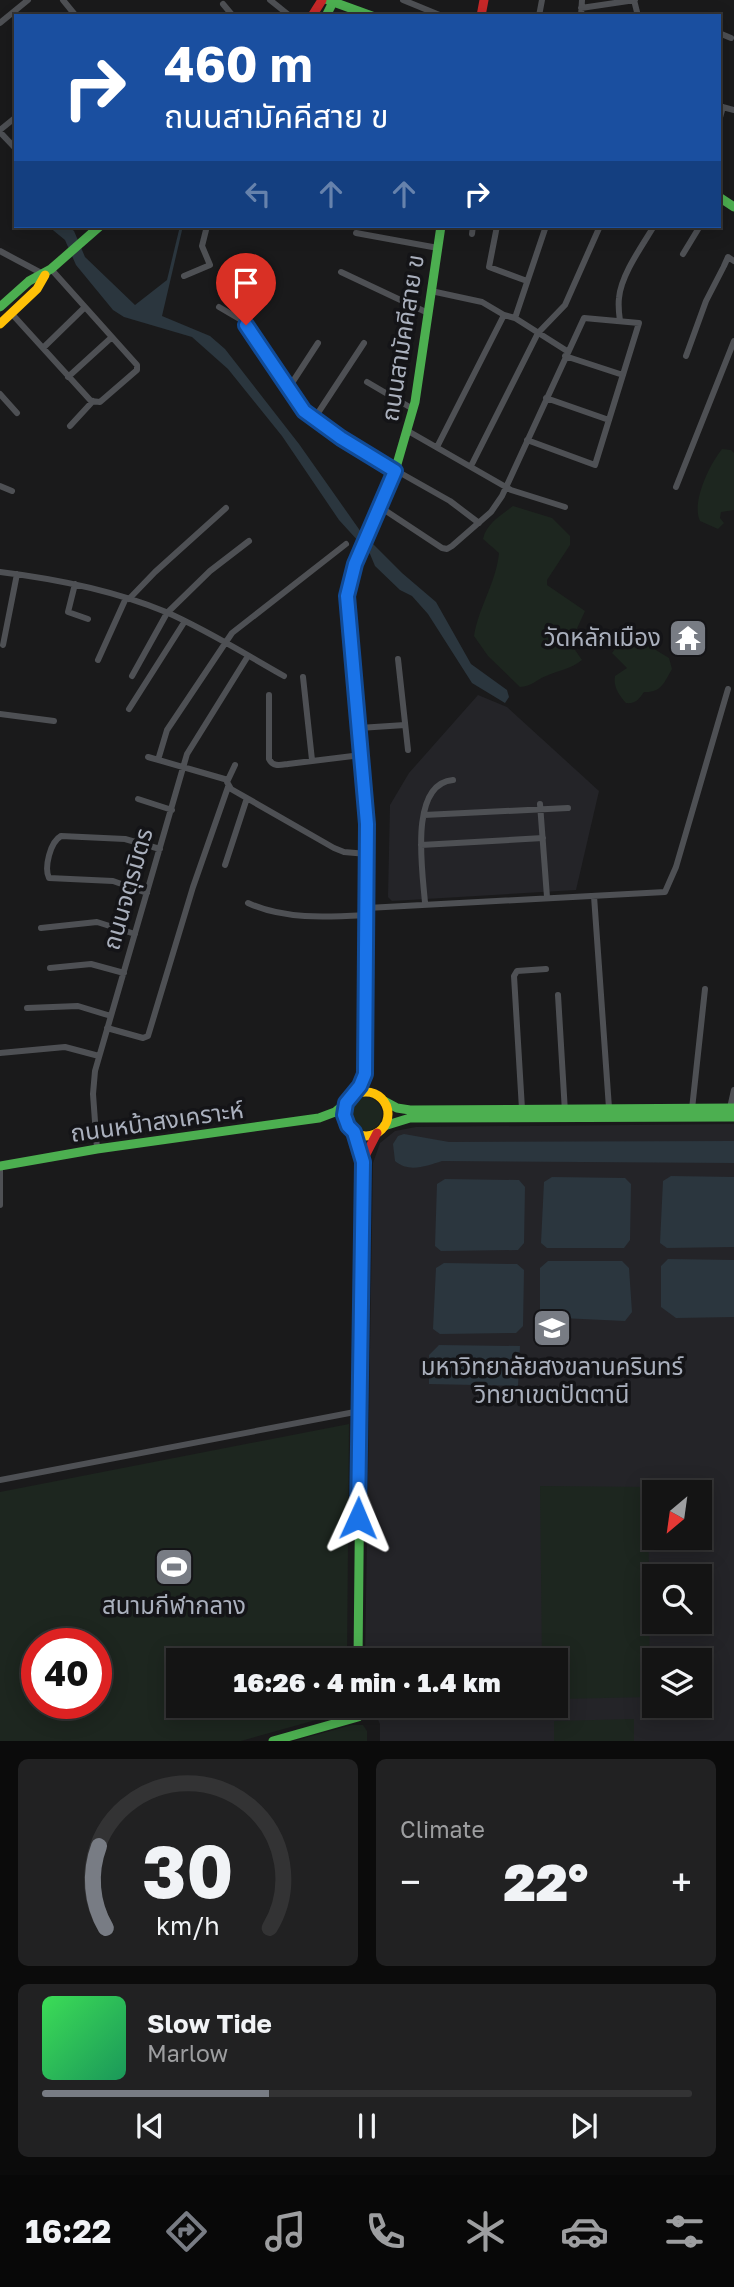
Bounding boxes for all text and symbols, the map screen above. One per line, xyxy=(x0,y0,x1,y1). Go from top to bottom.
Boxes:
text: 460 m xyxy=(164,34,313,93)
icon: right xyxy=(49,42,140,133)
text: ถนนสามัคคีสาย ข xyxy=(164,97,389,135)
icon: left xyxy=(239,175,277,213)
icon: ahead xyxy=(312,175,350,213)
icon: ahead xyxy=(385,175,423,213)
icon: right xyxy=(458,175,496,213)
street label: ถนนสามัคคีสาย ข xyxy=(374,252,429,423)
pin xyxy=(216,253,276,325)
icon: arrive xyxy=(227,264,265,302)
temple icon: วัดหลักเมือง xyxy=(667,617,709,659)
place label: วัดหลักเมือง xyxy=(544,622,661,651)
street label: ถนนจตุรมิตร xyxy=(95,824,160,953)
street label: ถนนหน้าสงเคราะห์ xyxy=(68,1094,246,1147)
school or university icon: มหาวิทยาลัยสงขลานครินทร์ วิทยาเขตปัตตานี xyxy=(531,1307,573,1349)
place label: มหาวิทยาลัยสงขลานครินทร์ วิทยาเขตปัตตานี xyxy=(421,1351,684,1408)
north arrow xyxy=(642,1480,712,1550)
map controls xyxy=(642,1480,712,1718)
position arrow xyxy=(321,1481,395,1555)
sports icon: สนามกีฬากลาง xyxy=(153,1546,195,1588)
button: search xyxy=(642,1564,712,1634)
place label: สนามกีฬากลาง xyxy=(102,1590,246,1619)
speed limit sign: 40 xyxy=(21,1628,112,1719)
button: layers xyxy=(642,1648,712,1718)
text: 16:26 · 4 min · 1.4 km xyxy=(233,1667,501,1698)
text: Climate xyxy=(400,1815,485,1843)
text: 30 xyxy=(142,1828,234,1915)
text: 22° xyxy=(504,1850,588,1912)
text: − xyxy=(400,1859,421,1904)
text: + xyxy=(671,1859,692,1904)
text: km/h xyxy=(156,1910,220,1941)
text: Slow Tide xyxy=(147,2008,272,2039)
text: Marlow xyxy=(147,2039,228,2067)
icon: previous xyxy=(131,2107,169,2145)
icon: pause xyxy=(348,2107,386,2145)
icon: next xyxy=(565,2107,603,2145)
icon: directions xyxy=(162,2207,211,2256)
icon: music xyxy=(261,2207,310,2256)
icon: phone xyxy=(361,2207,410,2256)
icon: climate xyxy=(461,2207,510,2256)
icon: car xyxy=(560,2207,609,2256)
icon: filters xyxy=(660,2207,709,2256)
text: 16:22 xyxy=(25,2212,111,2250)

